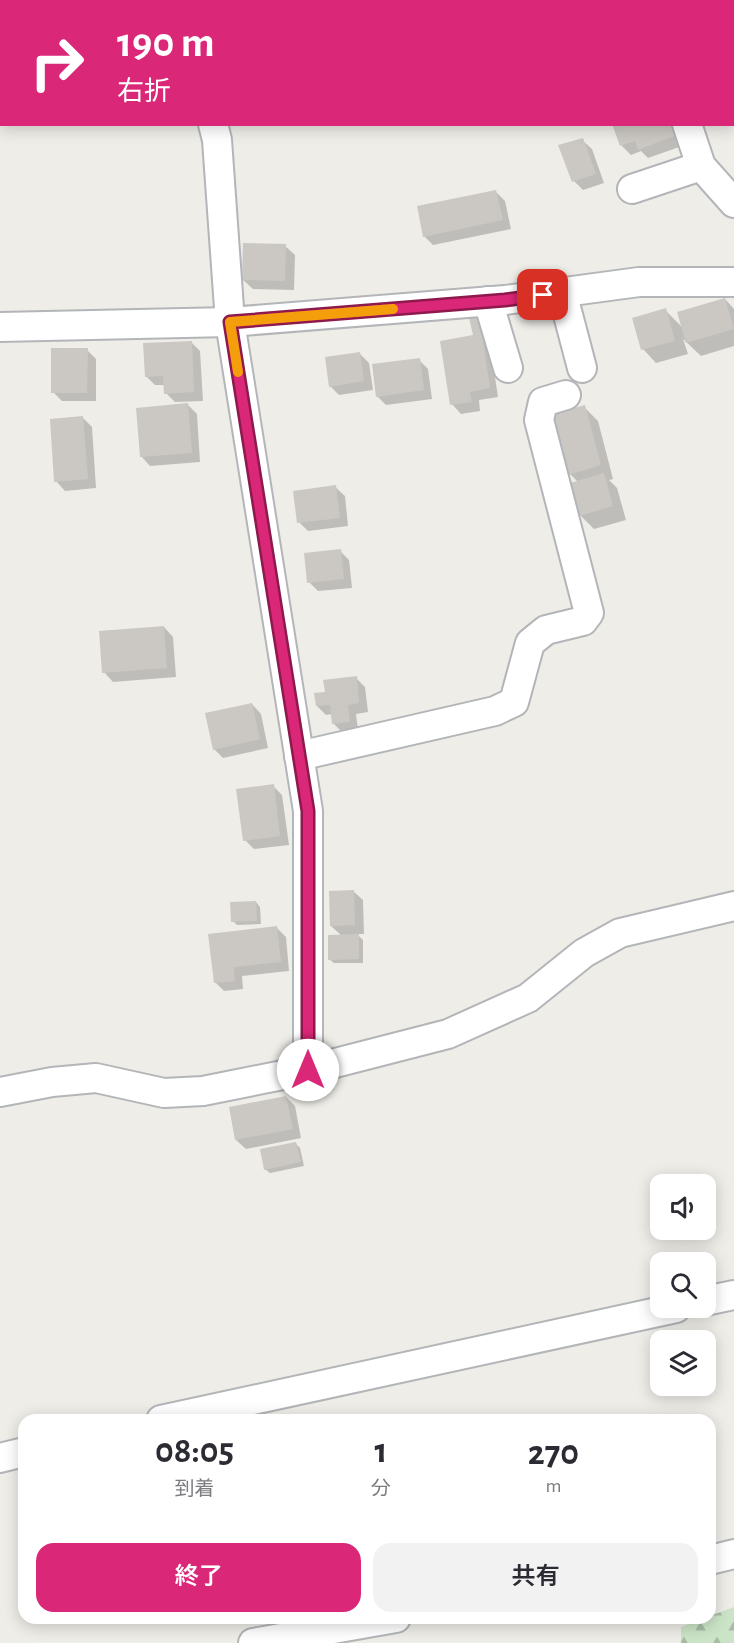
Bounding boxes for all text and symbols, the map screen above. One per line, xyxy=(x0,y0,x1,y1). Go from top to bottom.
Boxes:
text: 190 m xyxy=(117,22,215,64)
icon: right xyxy=(18,24,96,102)
text: 右折 xyxy=(117,78,171,105)
pin xyxy=(517,269,568,320)
icon: arrive xyxy=(526,278,559,311)
position arrow xyxy=(276,1038,340,1102)
map controls xyxy=(650,1174,716,1396)
button: sound xyxy=(650,1174,716,1240)
button: search xyxy=(650,1252,716,1318)
button: layers xyxy=(650,1330,716,1396)
text: 08:05 xyxy=(155,1433,234,1469)
text: 1 xyxy=(374,1433,387,1469)
text: 270 xyxy=(528,1435,579,1471)
text: m xyxy=(545,1476,561,1496)
text: 到着 xyxy=(174,1479,214,1499)
text: 分 xyxy=(371,1479,391,1499)
button: 終了 xyxy=(36,1543,361,1612)
button: 共有 xyxy=(373,1543,698,1612)

